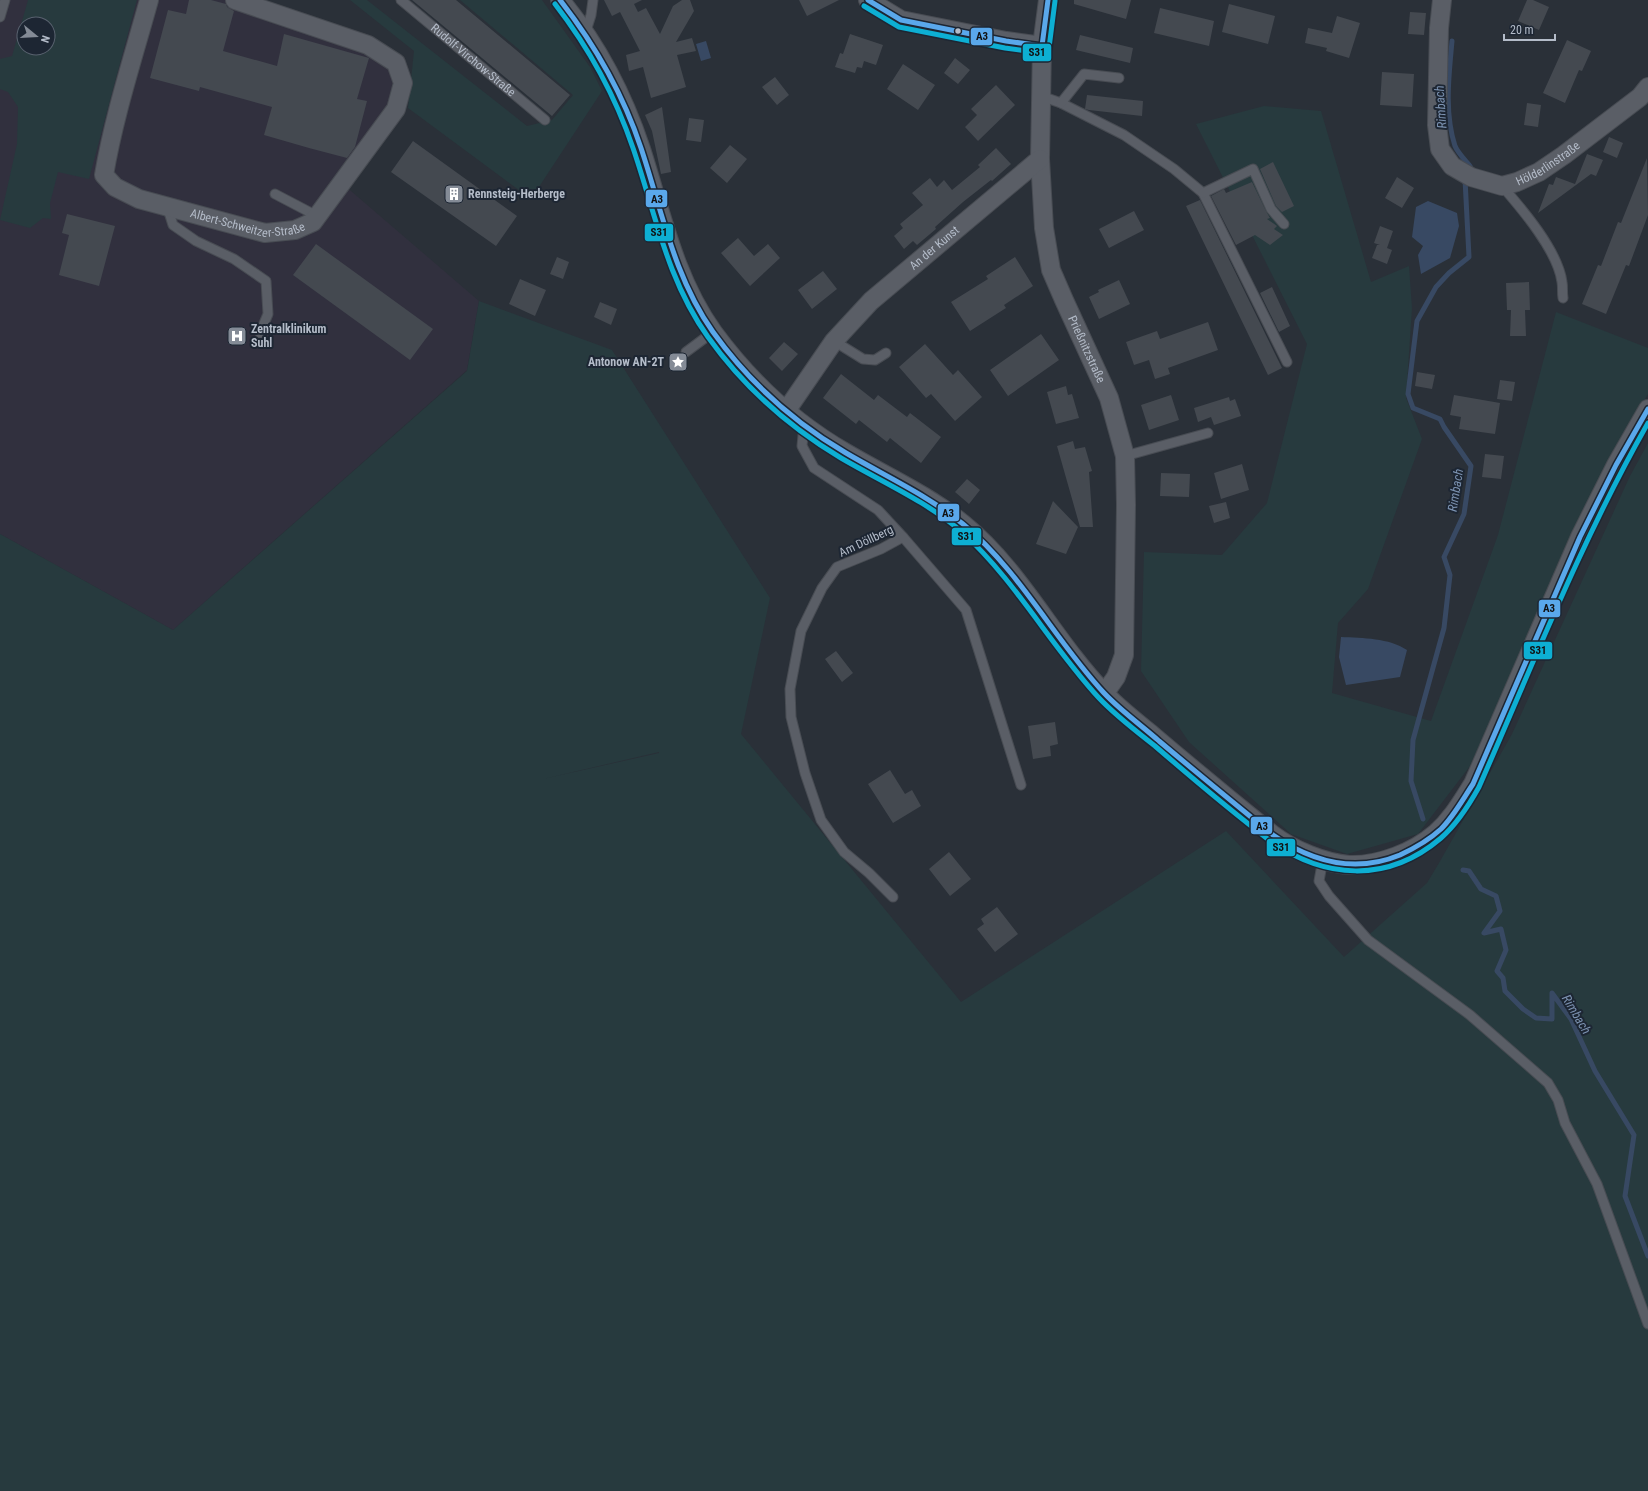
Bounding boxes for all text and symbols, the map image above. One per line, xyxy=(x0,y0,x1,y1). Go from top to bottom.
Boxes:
north arrow xyxy=(16,16,56,56)
scale bar xyxy=(1504,16,1555,42)
street label: Rudolf-Virchow-Straße xyxy=(428,21,519,100)
text: 20 m xyxy=(1510,23,1534,37)
unlabelled marker xyxy=(953,26,963,36)
line badge: A3 xyxy=(970,27,993,46)
text: A3 xyxy=(976,30,988,43)
text: N xyxy=(38,34,52,44)
line badge: S31 xyxy=(1022,43,1052,62)
text: S31 xyxy=(1028,46,1046,59)
water label: Rimbach xyxy=(1432,85,1449,129)
street label: Hölderlinstraße xyxy=(1514,138,1583,189)
building icon: Rennsteig-Herberge xyxy=(443,183,465,205)
place label: Rennsteig-Herberge xyxy=(468,187,565,201)
line badge: A3 xyxy=(645,189,668,208)
text: A3 xyxy=(651,193,663,206)
street label: Albert-Schweitzer-Straße xyxy=(189,206,307,241)
line badge: S31 xyxy=(644,223,674,242)
street label: An der Kunst xyxy=(907,223,962,273)
text: S31 xyxy=(650,226,668,239)
street label: Prießnitzstraße xyxy=(1065,313,1108,385)
place label: Zentralklinikum Suhl xyxy=(251,322,326,350)
hospital icon: Zentralklinikum Suhl xyxy=(226,325,248,347)
place icon: Antonow AN-2T xyxy=(667,351,689,373)
place label: Antonow AN-2T xyxy=(588,355,664,369)
water label: Rimbach xyxy=(1445,468,1466,513)
line badge: A3 xyxy=(937,503,960,522)
text: A3 xyxy=(942,507,954,520)
street label: Am Döllberg xyxy=(837,522,895,560)
line badge: S31 xyxy=(951,527,982,546)
text: S31 xyxy=(957,530,975,543)
line badge: A3 xyxy=(1538,599,1561,618)
text: A3 xyxy=(1543,602,1555,615)
line badge: S31 xyxy=(1523,641,1553,660)
text: S31 xyxy=(1529,644,1547,657)
line badge: A3 xyxy=(1250,816,1273,835)
text: A3 xyxy=(1256,820,1268,833)
line badge: S31 xyxy=(1266,838,1296,857)
text: S31 xyxy=(1272,841,1290,854)
water label: Rimbach xyxy=(1559,992,1594,1037)

